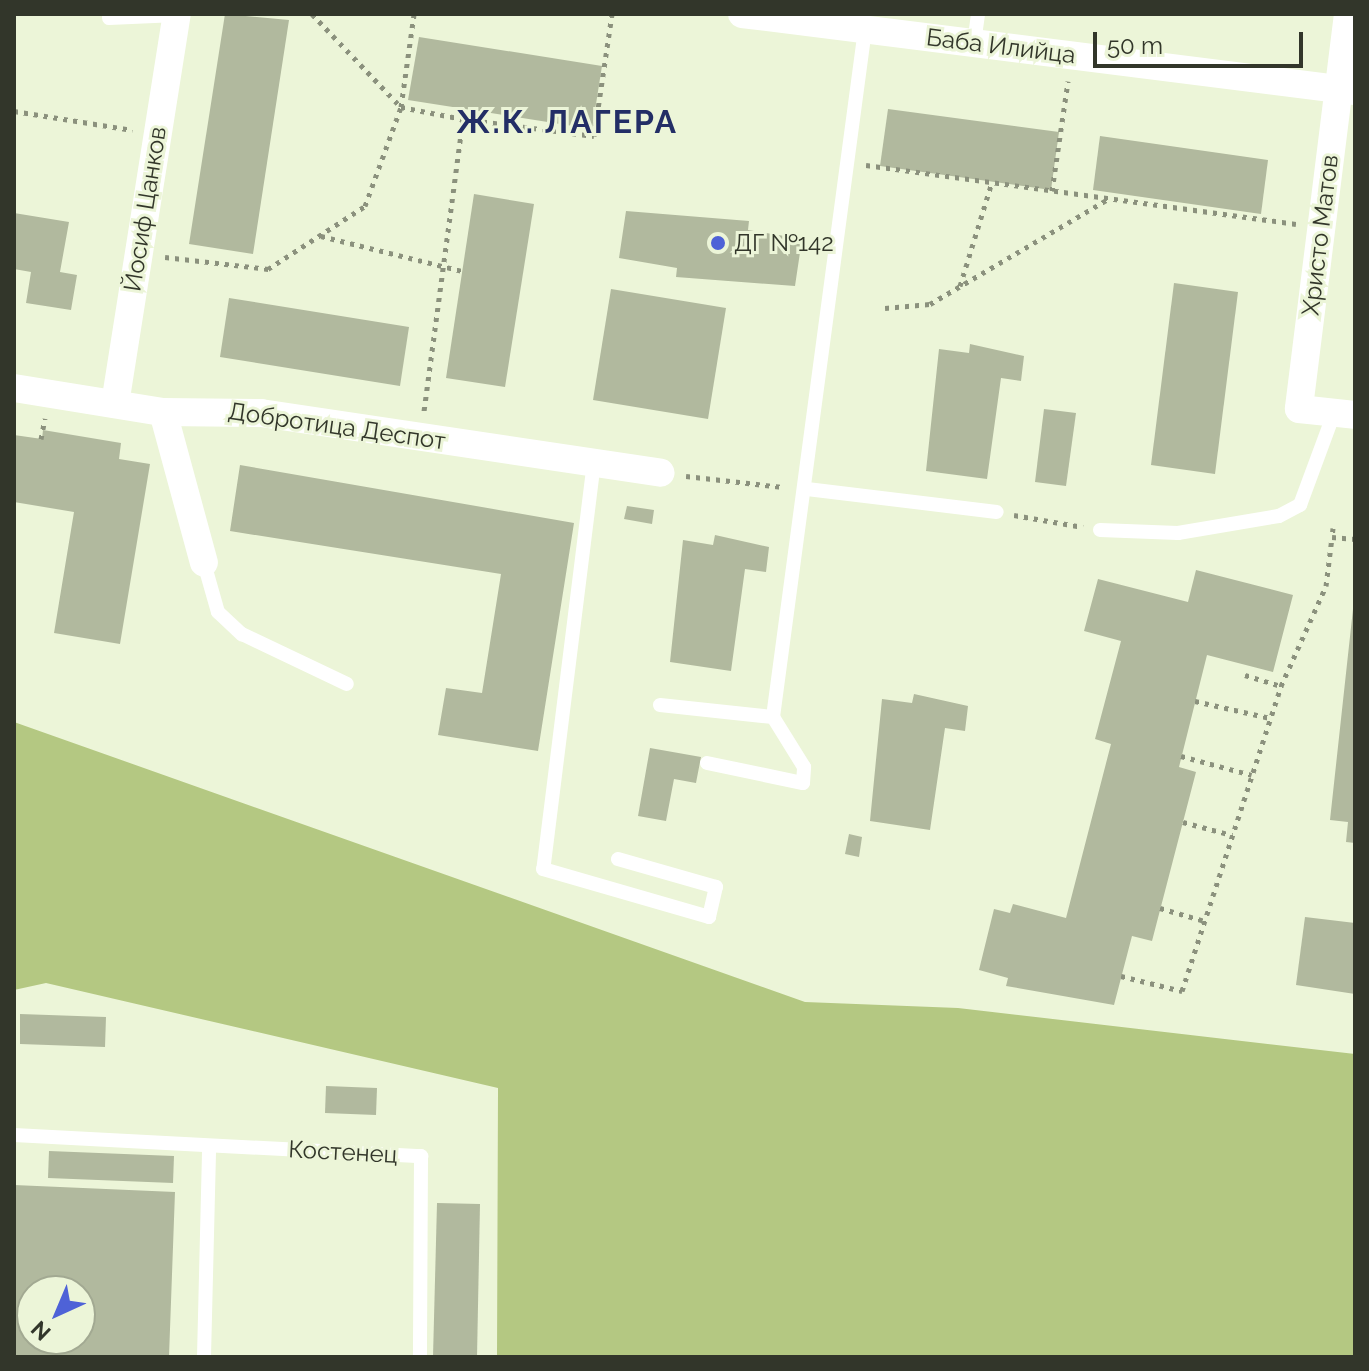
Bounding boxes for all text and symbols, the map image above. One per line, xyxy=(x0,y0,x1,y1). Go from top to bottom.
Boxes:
scale bar xyxy=(1097,16,1307,66)
street label: Баба Илийца xyxy=(925,23,1077,69)
text: 50 m xyxy=(1107,31,1163,60)
district label: Ж.К. ЛАГЕРА xyxy=(456,103,678,141)
street label: Йосиф Цанков xyxy=(118,125,172,293)
street label: Христо Матов xyxy=(1296,153,1344,317)
place label: ДГ №142 xyxy=(734,229,834,257)
marker: ДГ №142 xyxy=(709,234,727,252)
street label: Добротица Деспот xyxy=(226,396,448,456)
street label: Костенец xyxy=(288,1135,398,1169)
north arrow xyxy=(16,1275,96,1355)
text: N xyxy=(26,1316,56,1346)

